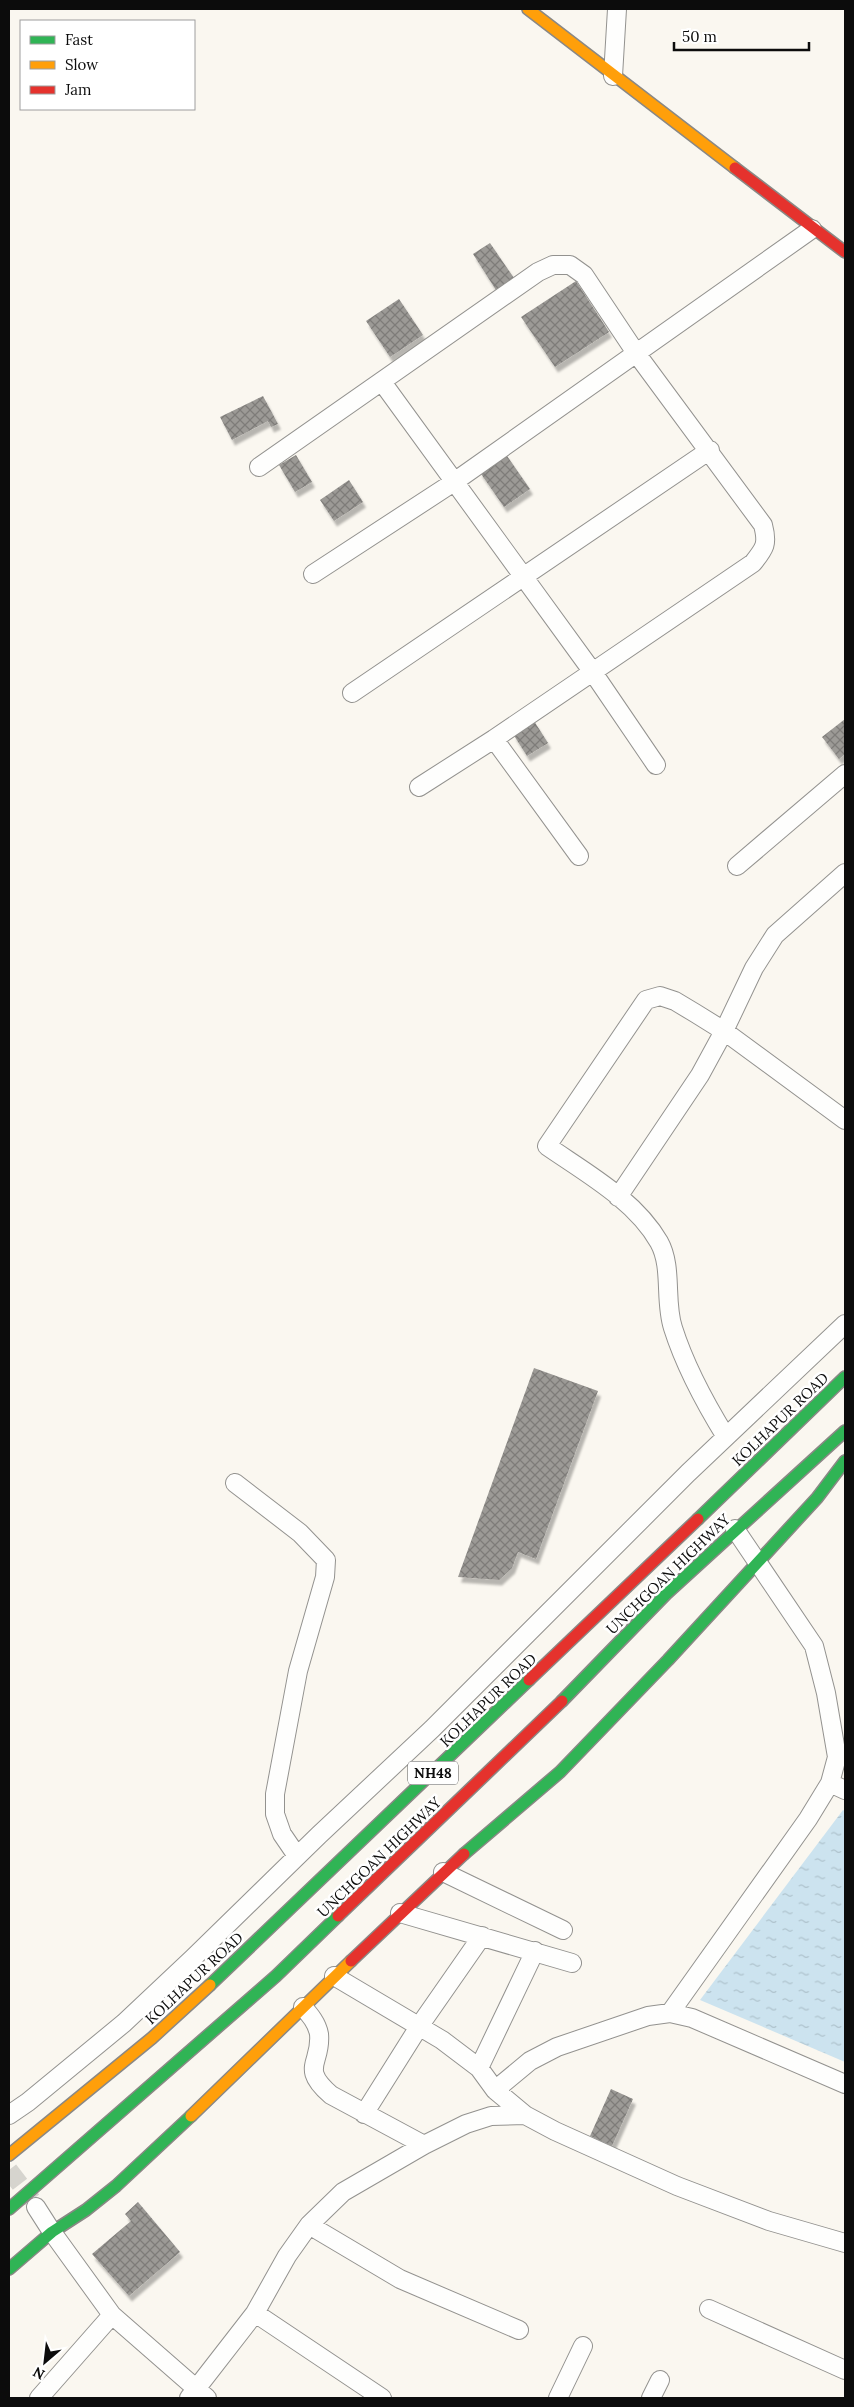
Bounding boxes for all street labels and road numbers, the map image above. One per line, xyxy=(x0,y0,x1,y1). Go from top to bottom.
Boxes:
street label: KOLHAPUR ROAD xyxy=(728,1368,832,1470)
street label: UNCHGOAN HIGHWAY xyxy=(602,1510,734,1638)
street label: KOLHAPUR ROAD xyxy=(436,1649,540,1751)
road number: NH48 xyxy=(408,1762,458,1785)
street label: UNCHGOAN HIGHWAY xyxy=(313,1793,445,1921)
street label: KOLHAPUR ROAD xyxy=(141,1928,247,2028)

